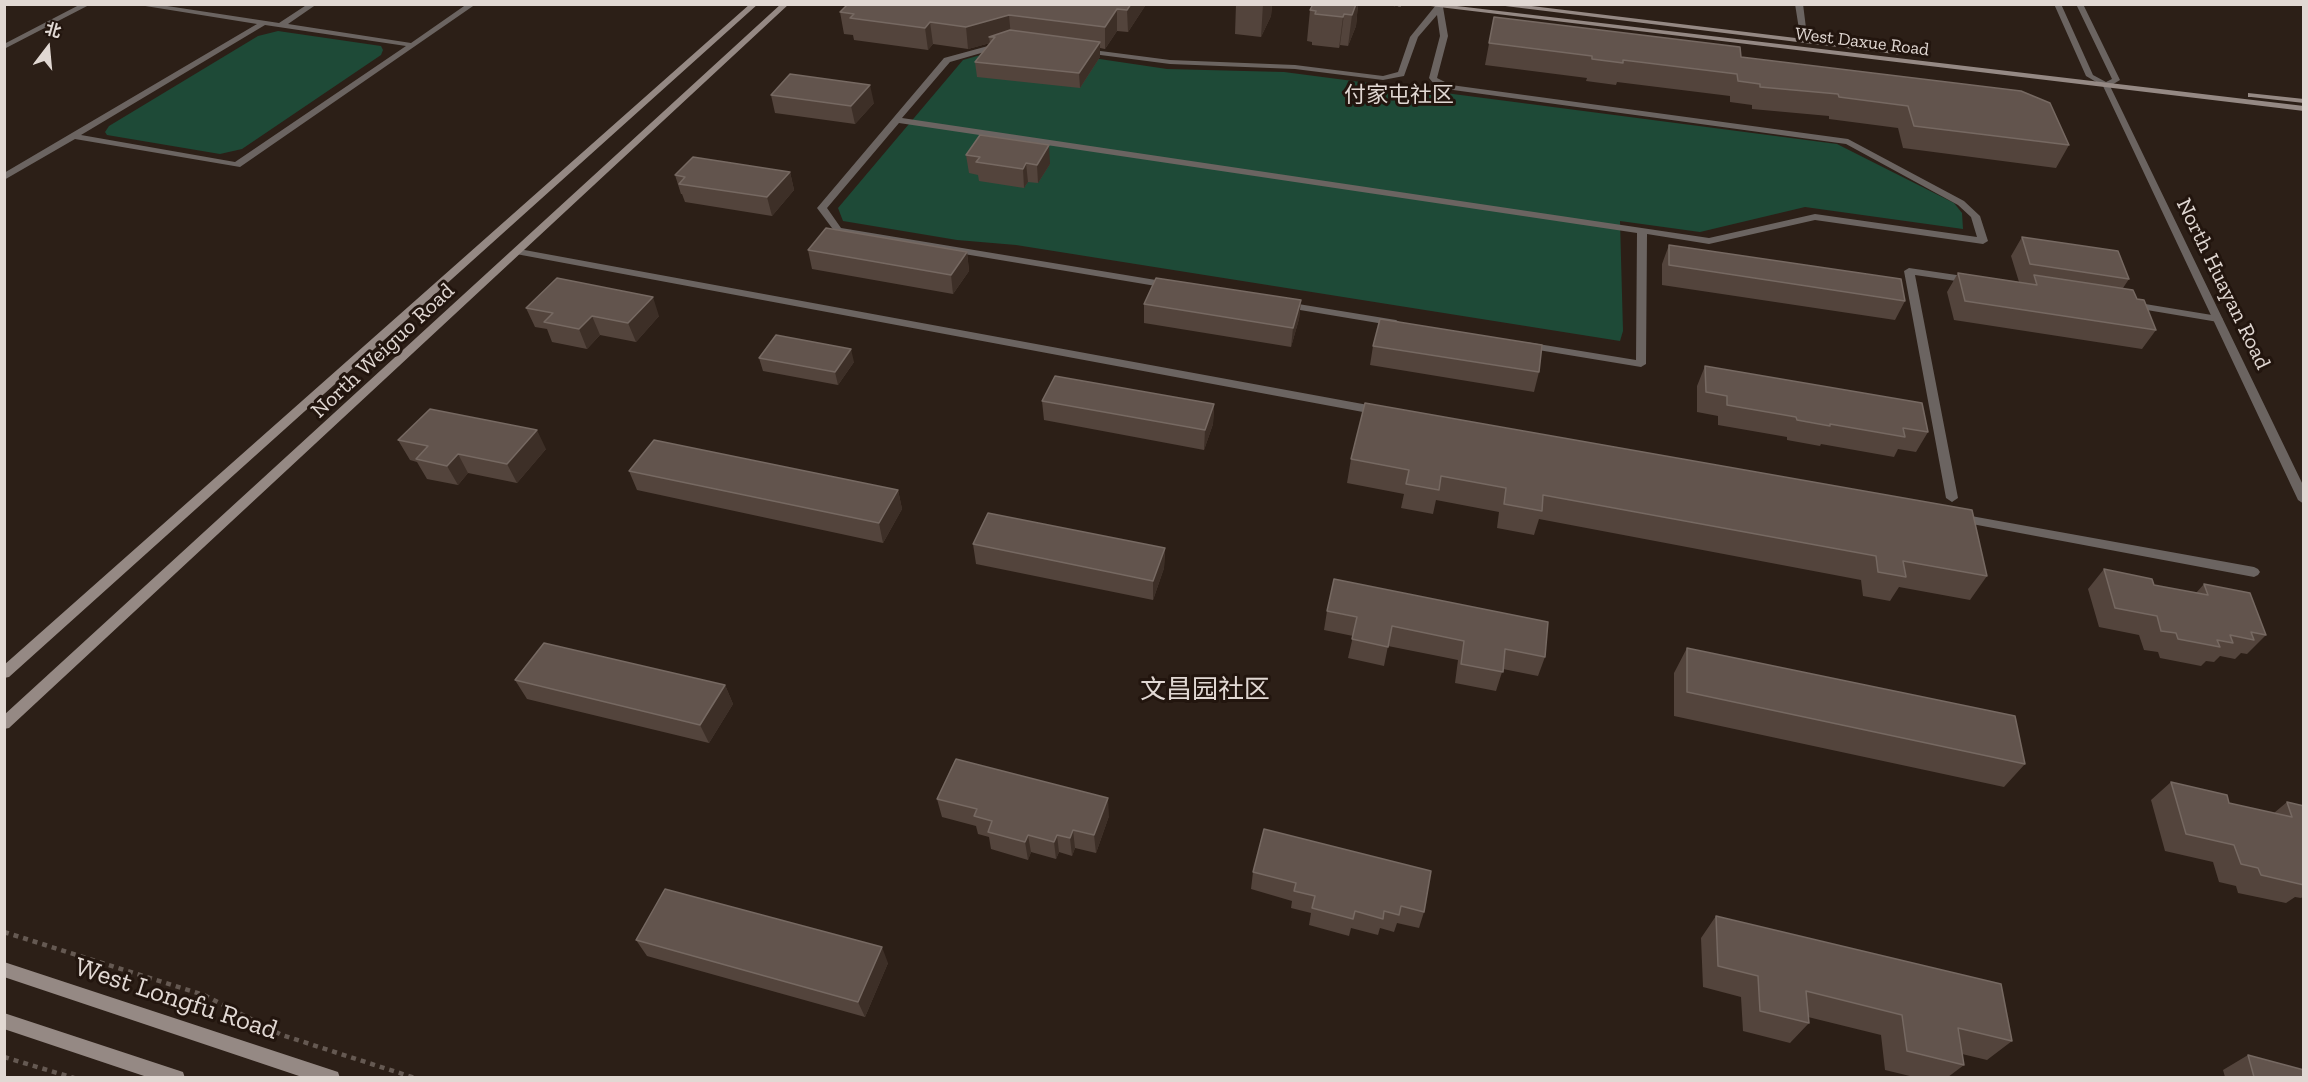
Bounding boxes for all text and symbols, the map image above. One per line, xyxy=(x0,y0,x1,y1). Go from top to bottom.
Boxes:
north arrow xyxy=(18,18,78,78)
text: 北 xyxy=(43,19,63,42)
street label: West Daxue Road xyxy=(1794,23,1930,61)
district label: 付家屯社区 xyxy=(1344,83,1454,109)
street label: North Huayan Road xyxy=(2170,194,2276,374)
street label: North Weiguo Road xyxy=(306,278,460,424)
district label: 文昌园社区 xyxy=(1140,675,1270,707)
street label: West Longfu Road xyxy=(70,951,282,1047)

